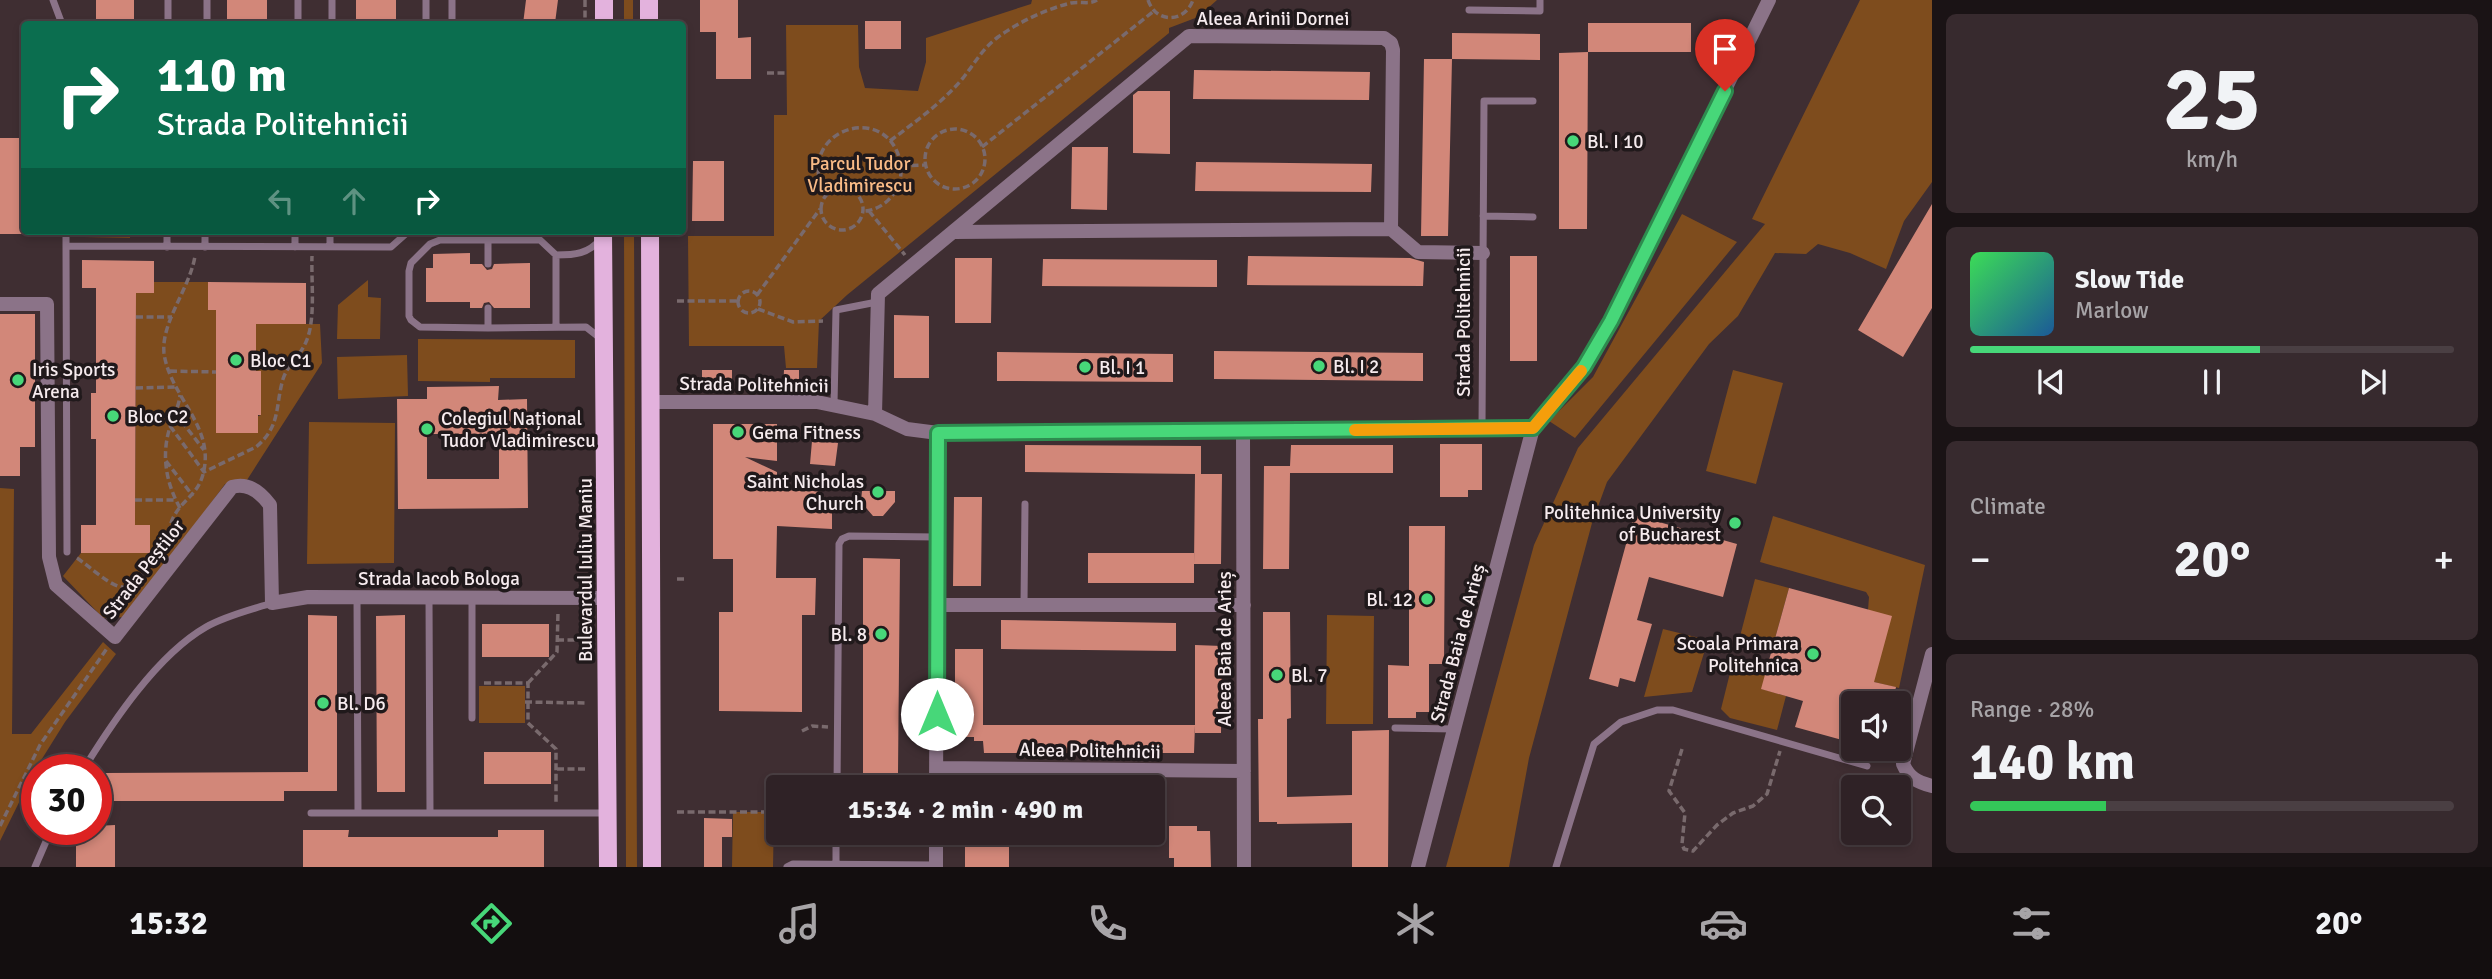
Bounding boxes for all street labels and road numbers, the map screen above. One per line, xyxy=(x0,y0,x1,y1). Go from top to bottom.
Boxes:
street label: Aleea Arinii Dornei xyxy=(1197,7,1349,31)
street label: Strada Politehnicii xyxy=(1452,247,1476,397)
street label: Strada Politehnicii xyxy=(679,372,829,398)
street label: Bulevardul Iuliu Maniu xyxy=(574,478,598,662)
street label: Strada Peștilor xyxy=(97,515,190,624)
street label: Strada Baia de Arieș xyxy=(1425,561,1491,725)
street label: Strada Iacob Bologa xyxy=(358,567,520,591)
street label: Aleea Baia de Arieș xyxy=(1213,571,1237,727)
street label: Aleea Politehnicii xyxy=(1019,738,1161,764)

